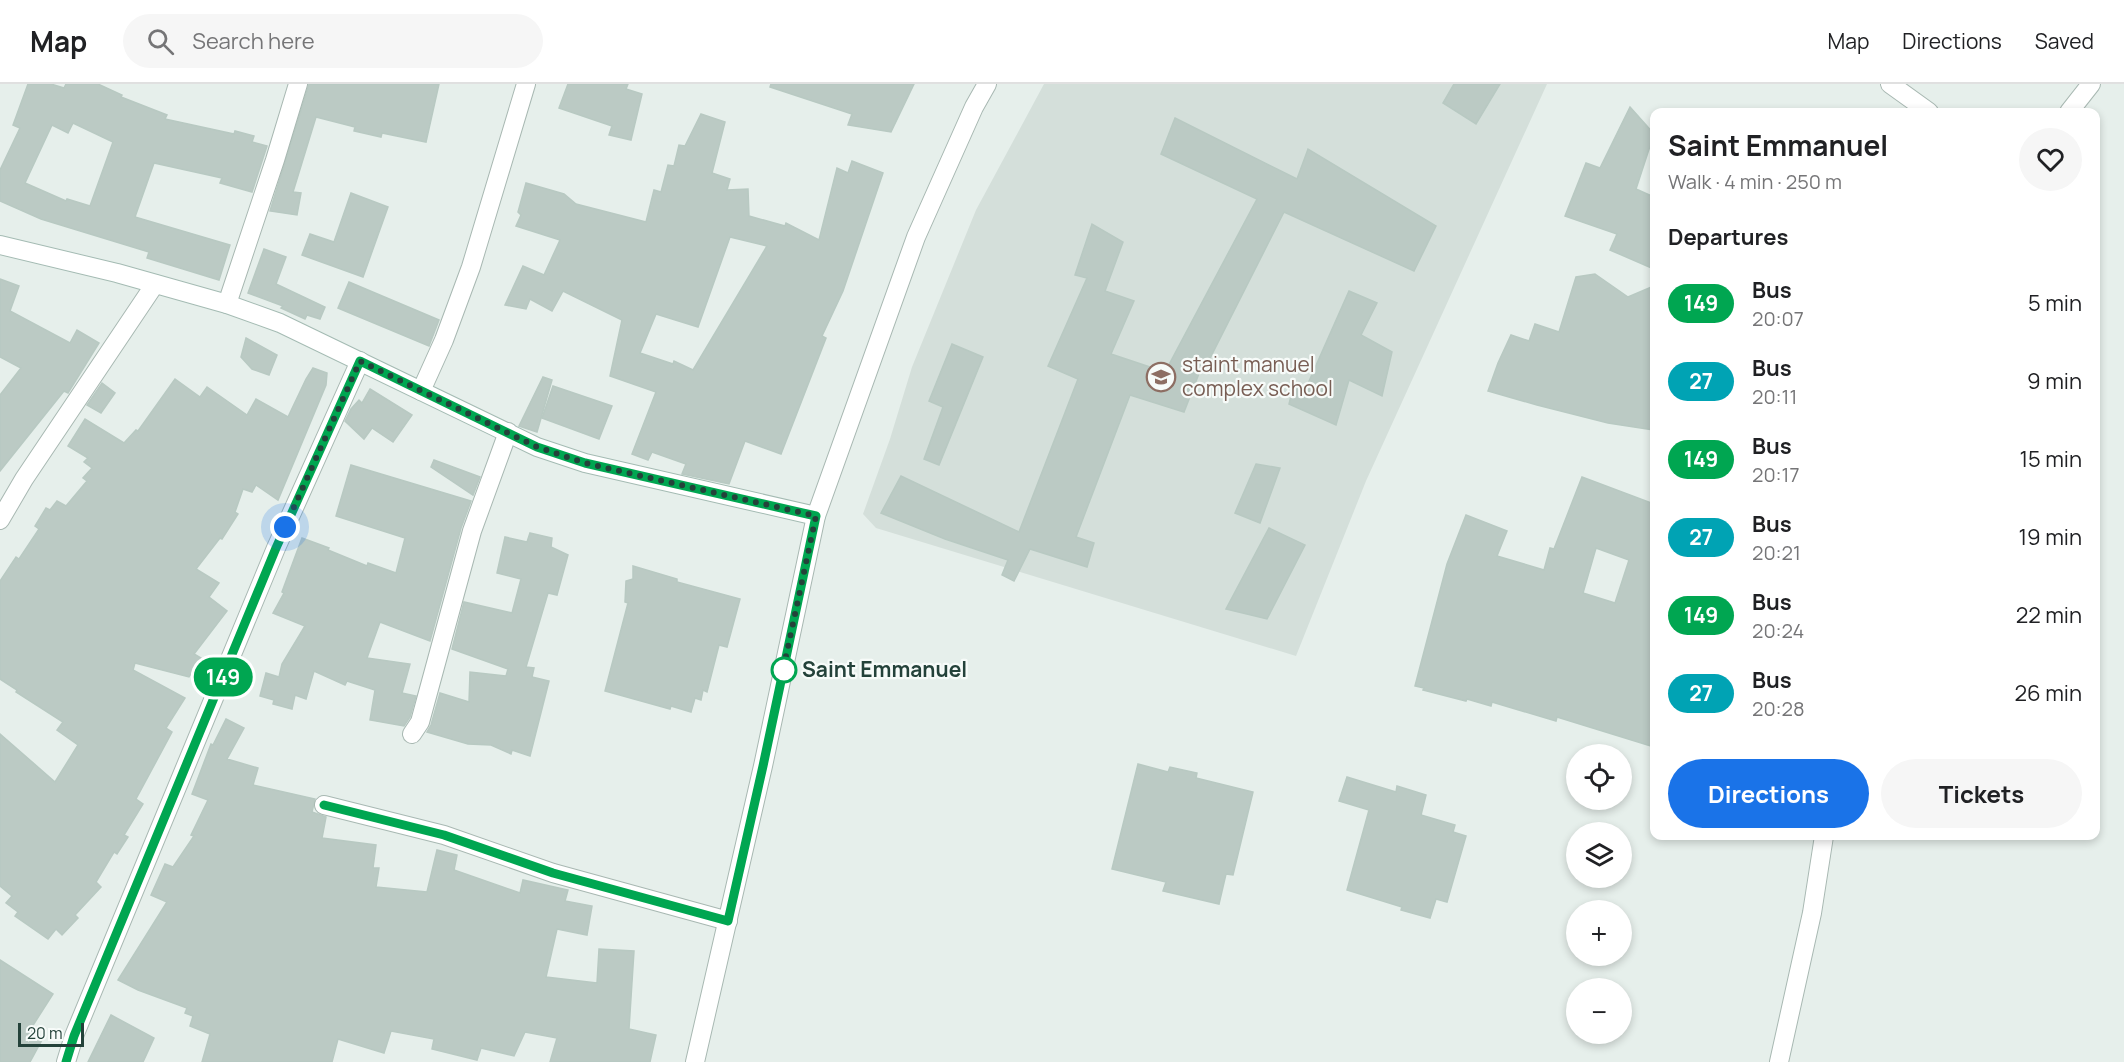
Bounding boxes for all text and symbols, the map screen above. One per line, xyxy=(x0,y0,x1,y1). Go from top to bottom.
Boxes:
search box xyxy=(123,14,543,68)
text: Map xyxy=(30,22,87,60)
icon: search xyxy=(144,25,177,58)
text: Search here xyxy=(192,26,315,56)
text: Map xyxy=(1828,27,1869,55)
text: Directions xyxy=(1902,27,2002,55)
text: Saved xyxy=(2035,27,2094,55)
text: Saint Emmanuel xyxy=(1668,126,1888,164)
button: heart xyxy=(2019,128,2082,191)
text: Walk · 4 min · 250 m xyxy=(1668,168,1842,195)
text: Departures xyxy=(1668,222,1788,252)
text: Bus xyxy=(1752,275,1792,305)
text: 5 min xyxy=(2028,288,2082,318)
text: 149 xyxy=(1684,289,1718,317)
text: 20:07 xyxy=(1752,305,1804,332)
place label: staint manuel complex school xyxy=(1182,350,1333,402)
text: Bus xyxy=(1752,353,1792,383)
school or university icon: staint manuel complex school xyxy=(1145,361,1177,393)
text: 9 min xyxy=(2027,366,2082,396)
text: 27 xyxy=(1689,367,1713,395)
text: 20:11 xyxy=(1752,383,1797,410)
text: Bus xyxy=(1752,431,1792,461)
text: 15 min xyxy=(2019,444,2082,474)
text: 149 xyxy=(1684,445,1718,473)
text: 20:17 xyxy=(1752,461,1799,488)
text: Bus xyxy=(1752,509,1792,539)
your location xyxy=(270,512,300,542)
text: 19 min xyxy=(2019,522,2082,552)
text: 27 xyxy=(1689,523,1713,551)
text: 20:21 xyxy=(1752,539,1801,566)
text: Bus xyxy=(1752,587,1792,617)
text: 22 min xyxy=(2016,600,2082,630)
text: 149 xyxy=(1684,601,1718,629)
text: 20:24 xyxy=(1752,617,1804,644)
place label: Saint Emmanuel xyxy=(802,655,967,683)
marker: Saint Emmanuel xyxy=(771,657,797,683)
line badge: 149 xyxy=(188,658,258,696)
text: 149 xyxy=(206,663,240,691)
text: Bus xyxy=(1752,665,1792,695)
text: 26 min xyxy=(2015,678,2082,708)
text: 27 xyxy=(1689,679,1713,707)
text: 20:28 xyxy=(1752,695,1805,722)
map controls xyxy=(1566,744,1632,1044)
button: locate xyxy=(1566,744,1632,810)
button: Directions xyxy=(1668,759,1869,828)
button: Tickets xyxy=(1881,759,2082,828)
button: layers xyxy=(1566,822,1632,888)
button: + xyxy=(1566,900,1632,966)
button: − xyxy=(1566,978,1632,1044)
scale bar xyxy=(18,1020,84,1048)
text: 20 m xyxy=(27,1022,63,1044)

